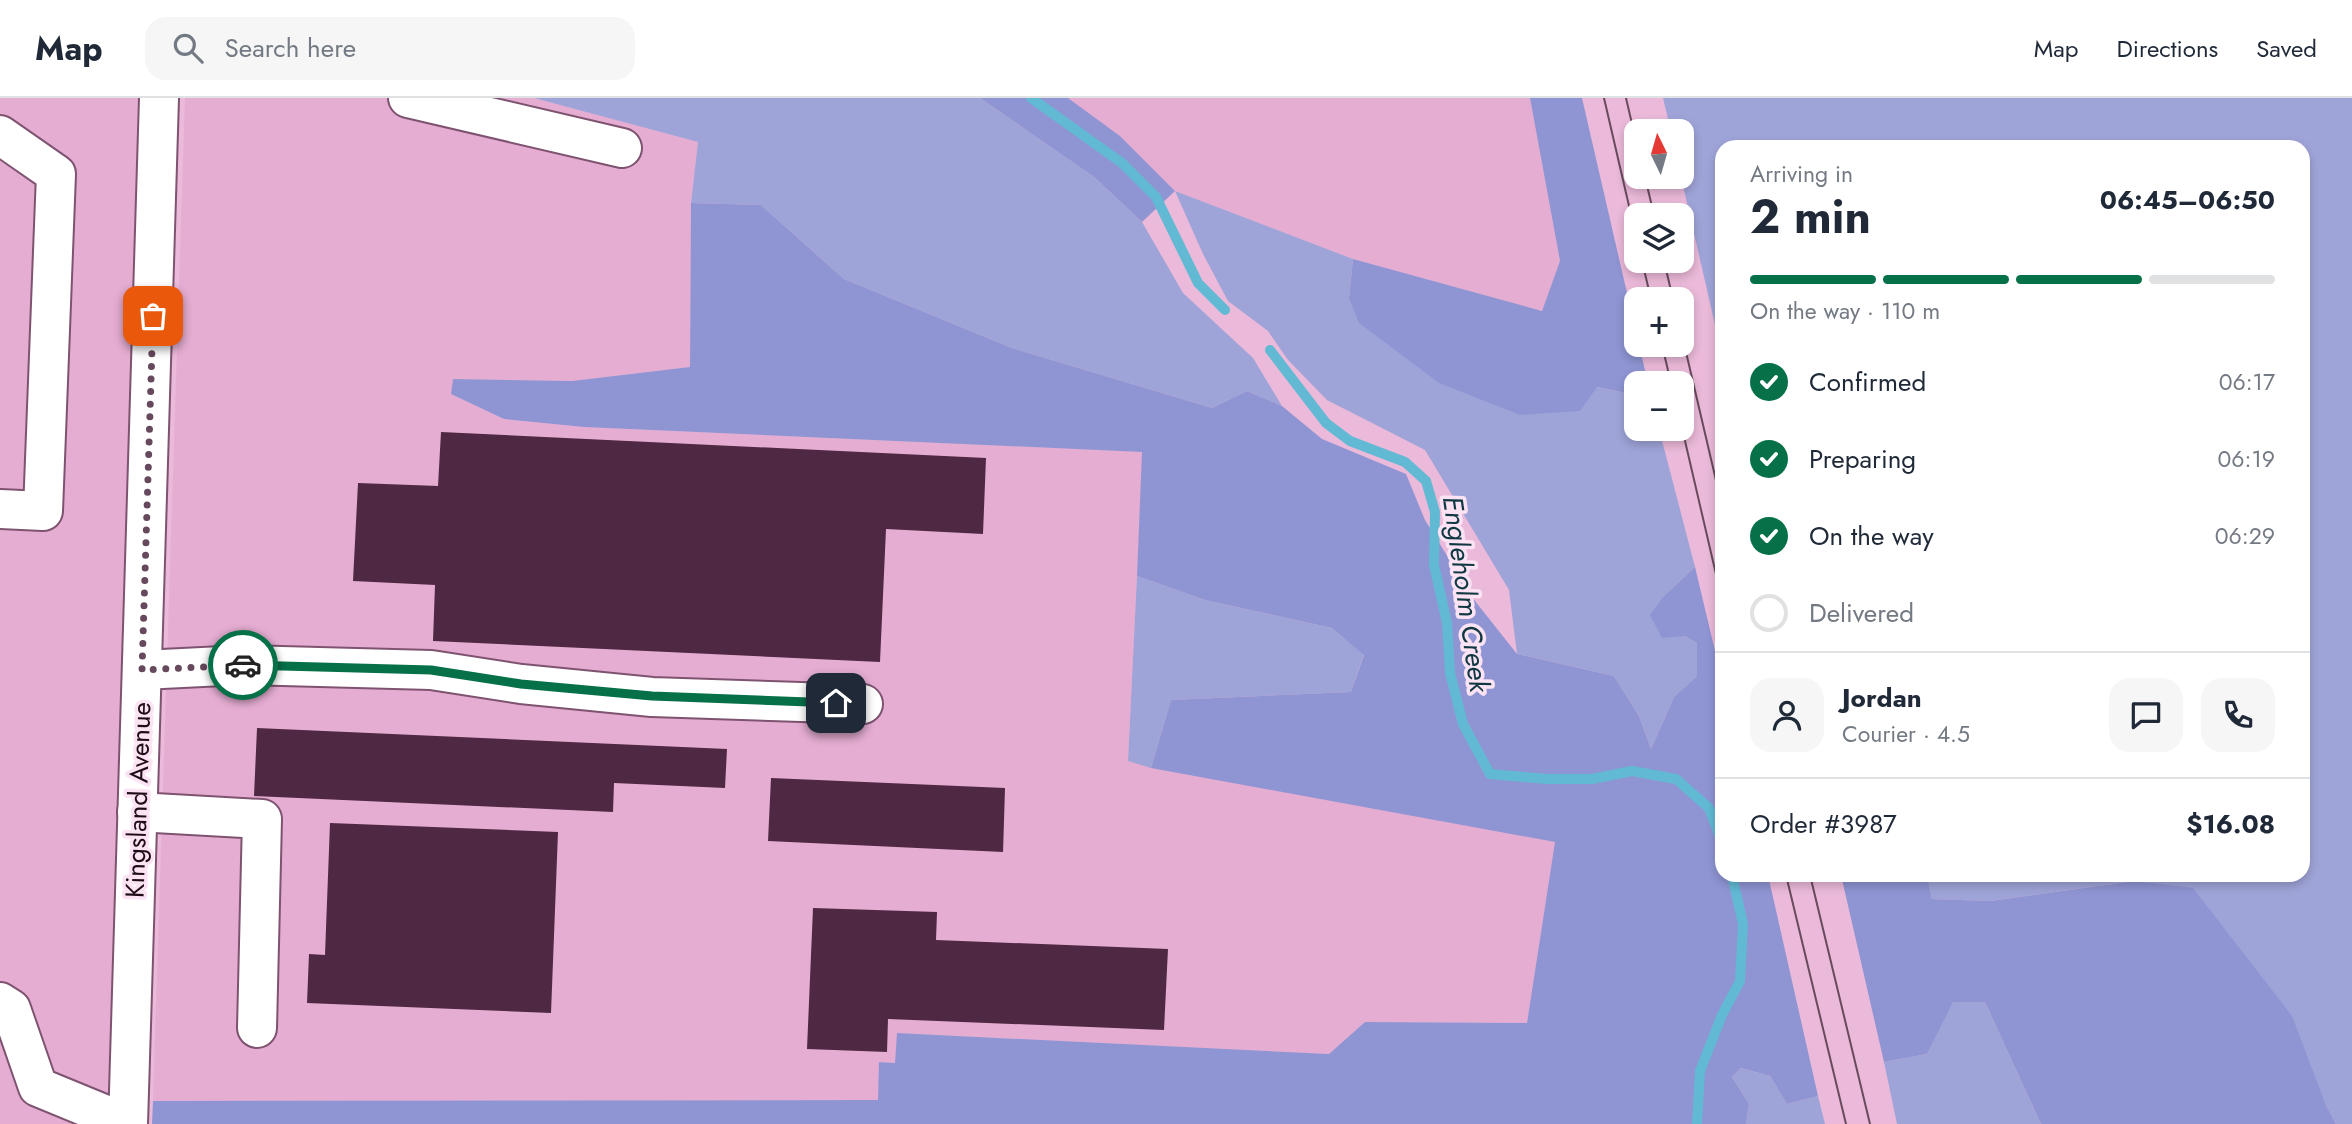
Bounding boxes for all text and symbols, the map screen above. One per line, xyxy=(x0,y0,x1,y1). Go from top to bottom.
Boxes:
search box xyxy=(145,17,635,80)
text: Map xyxy=(35,25,103,72)
icon: search xyxy=(169,29,207,67)
text: Search here xyxy=(225,29,356,67)
text: Map xyxy=(2034,31,2079,66)
text: Directions xyxy=(2117,31,2218,66)
text: Saved xyxy=(2256,31,2317,66)
north arrow xyxy=(1624,119,1694,189)
map controls xyxy=(1624,119,1694,441)
text: Arriving in xyxy=(1750,157,1853,191)
text: 06:45–06:50 xyxy=(2100,181,2275,219)
text: 2 min xyxy=(1750,184,1871,250)
button: layers xyxy=(1624,203,1694,273)
pin xyxy=(123,286,183,346)
button: + xyxy=(1624,287,1694,357)
text: On the way · 110 m xyxy=(1750,294,1940,328)
icon: bag xyxy=(134,297,172,335)
icon: check xyxy=(1750,363,1788,401)
text: Confirmed xyxy=(1809,363,1926,401)
text: 06:17 xyxy=(2219,365,2275,399)
button: − xyxy=(1624,371,1694,441)
icon: check xyxy=(1750,440,1788,478)
text: Preparing xyxy=(1809,440,1916,478)
text: 06:19 xyxy=(2217,442,2275,476)
water label: Engleholm Creek xyxy=(1432,493,1500,696)
icon: check xyxy=(1750,517,1788,555)
text: On the way xyxy=(1809,517,1934,555)
text: 06:29 xyxy=(2215,519,2275,553)
text: Delivered xyxy=(1809,594,1914,632)
courier xyxy=(208,630,278,700)
icon: car xyxy=(224,646,262,684)
pin xyxy=(806,673,866,733)
button: person xyxy=(1750,678,1824,752)
button: chat xyxy=(2109,678,2183,752)
button: phone xyxy=(2201,678,2275,752)
text: Jordan xyxy=(1842,679,1922,717)
icon: home xyxy=(817,684,855,722)
street label: Kingsland Avenue xyxy=(116,701,160,899)
text: Courier · 4.5 xyxy=(1842,717,1970,751)
text: Order #3987 xyxy=(1750,805,1897,843)
text: $16.08 xyxy=(2186,805,2275,843)

